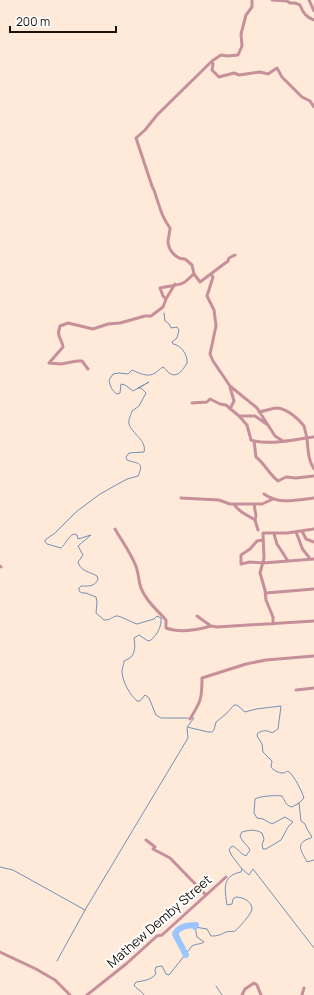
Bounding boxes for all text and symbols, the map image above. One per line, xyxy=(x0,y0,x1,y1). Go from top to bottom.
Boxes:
scale bar xyxy=(10,8,116,34)
text: 200 m xyxy=(16,13,50,30)
street label: Mathew Demby Street xyxy=(103,871,215,971)

